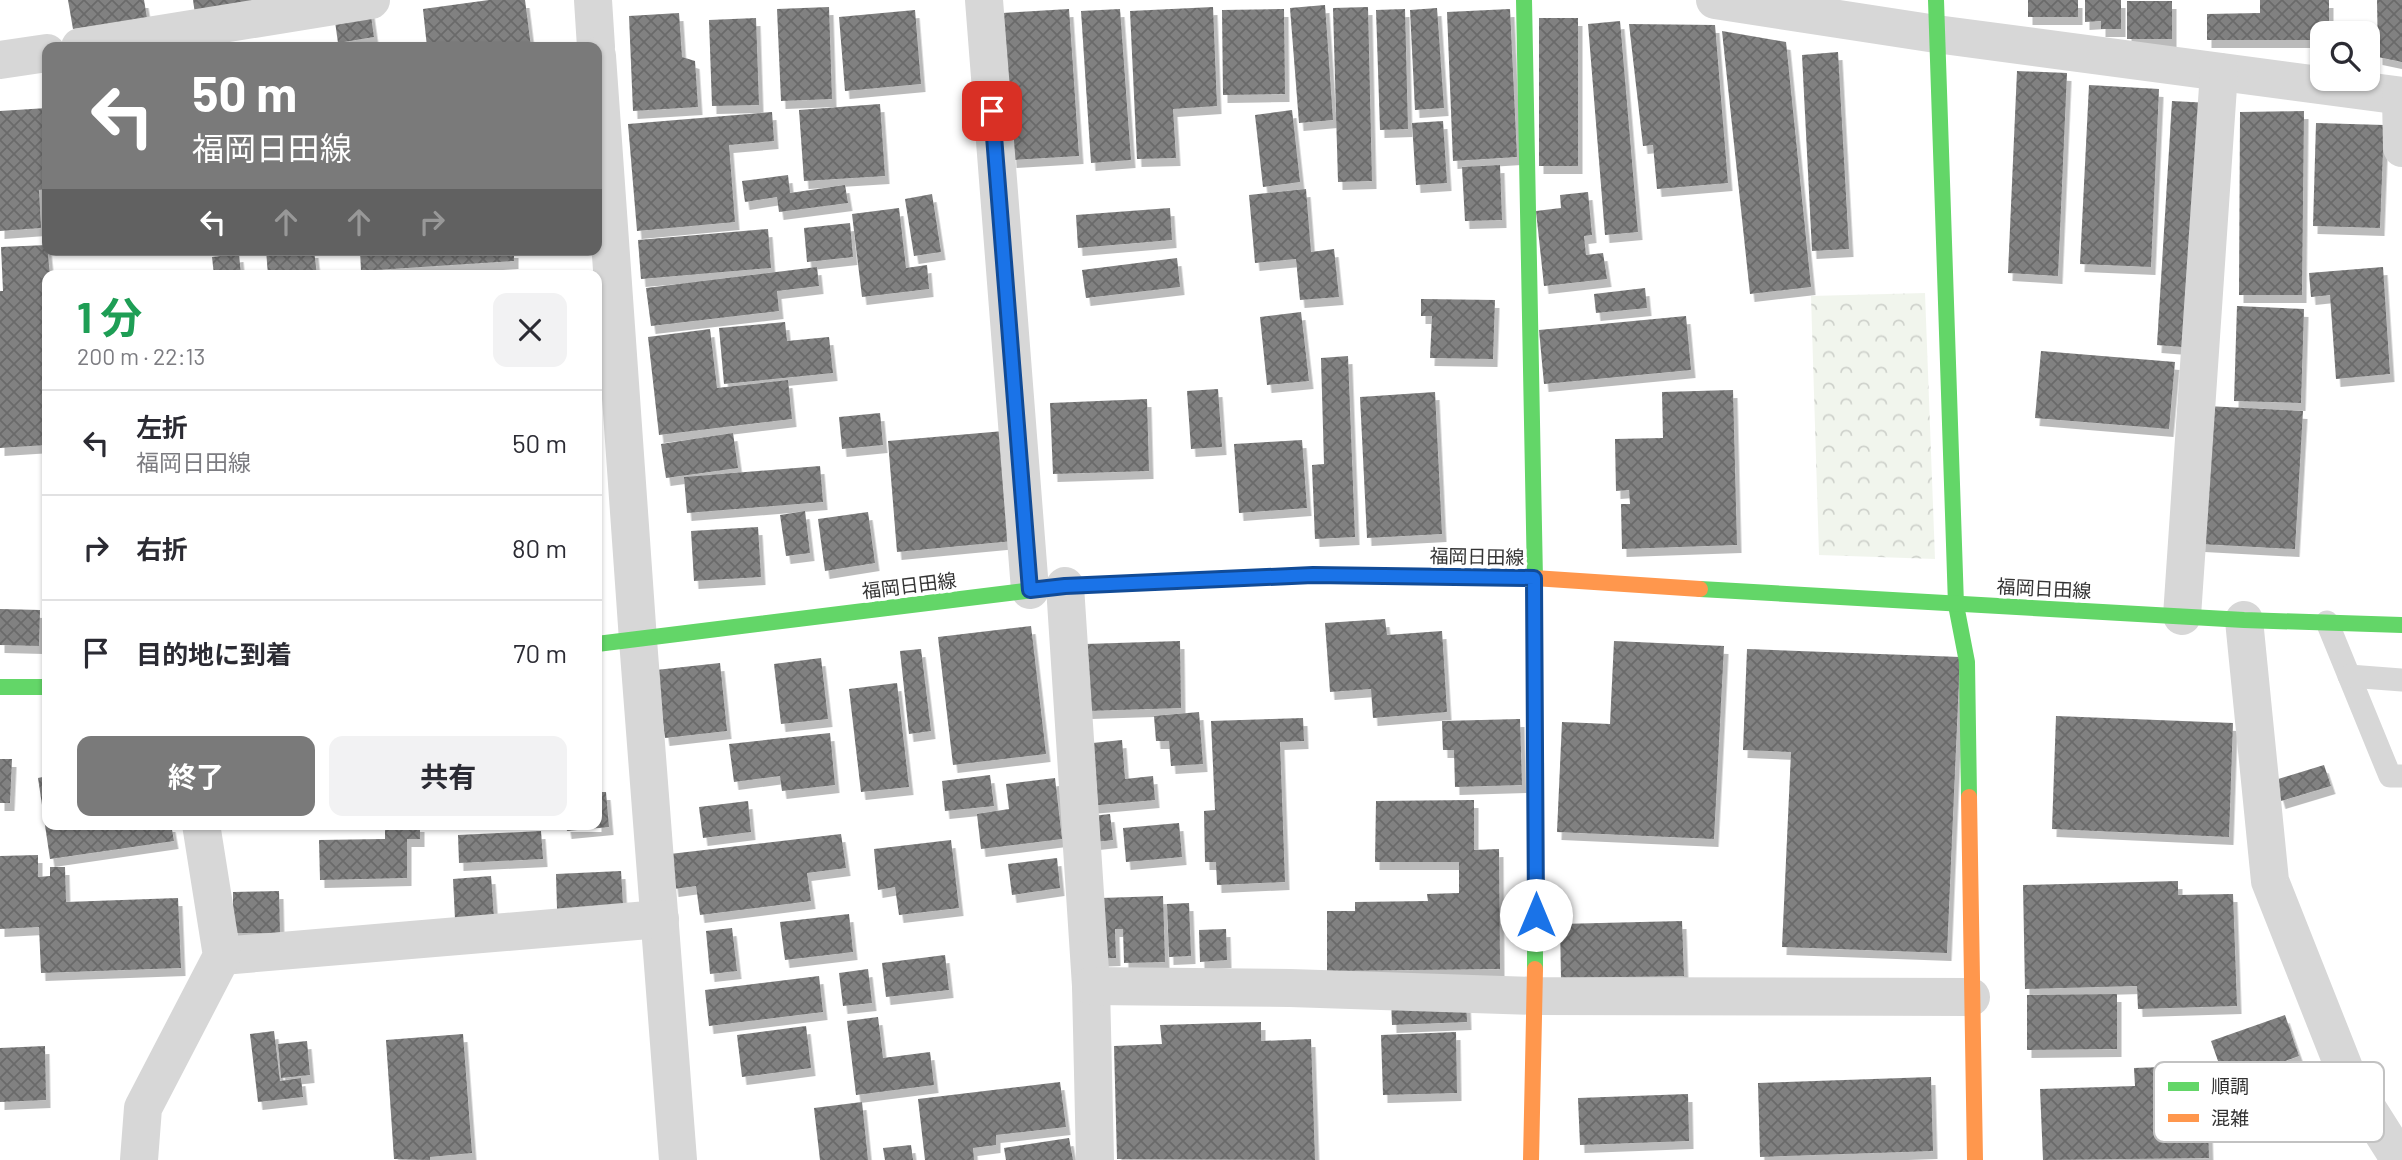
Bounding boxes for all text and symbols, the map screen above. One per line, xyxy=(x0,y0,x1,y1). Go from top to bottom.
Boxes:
map controls xyxy=(2310,21,2380,91)
button: search xyxy=(2310,21,2380,91)
text: 50 m xyxy=(192,63,297,122)
icon: left xyxy=(77,70,168,161)
pin xyxy=(962,81,1022,141)
icon: arrive xyxy=(973,92,1011,130)
text: 福岡日田線 xyxy=(192,128,352,166)
icon: left xyxy=(194,203,232,241)
icon: ahead xyxy=(267,203,305,241)
icon: ahead xyxy=(340,203,378,241)
icon: right xyxy=(413,203,451,241)
text: 1 分 xyxy=(77,291,142,341)
button: close xyxy=(493,293,567,367)
text: 200 m · 22:13 xyxy=(77,342,205,370)
text: 左折 xyxy=(136,411,188,442)
icon: left xyxy=(77,424,115,462)
text: 50 m xyxy=(512,427,567,458)
text: 福岡日田線 xyxy=(136,448,251,476)
icon: right xyxy=(77,529,115,567)
text: 80 m xyxy=(512,532,567,563)
text: 右折 xyxy=(136,533,188,564)
street label: 福岡日田線 xyxy=(1429,544,1525,568)
street label: 福岡日田線 xyxy=(860,568,958,602)
street label: 福岡日田線 xyxy=(1996,574,2092,602)
icon: arrive xyxy=(77,634,115,672)
text: 70 m xyxy=(513,637,567,668)
text: 目的地に到着 xyxy=(136,638,292,669)
button: 終了 xyxy=(77,736,315,816)
button: 共有 xyxy=(329,736,567,816)
position arrow xyxy=(1499,878,1573,952)
legend xyxy=(2154,1062,2384,1142)
text: 順調 xyxy=(2211,1074,2249,1097)
text: 混雑 xyxy=(2211,1106,2249,1129)

